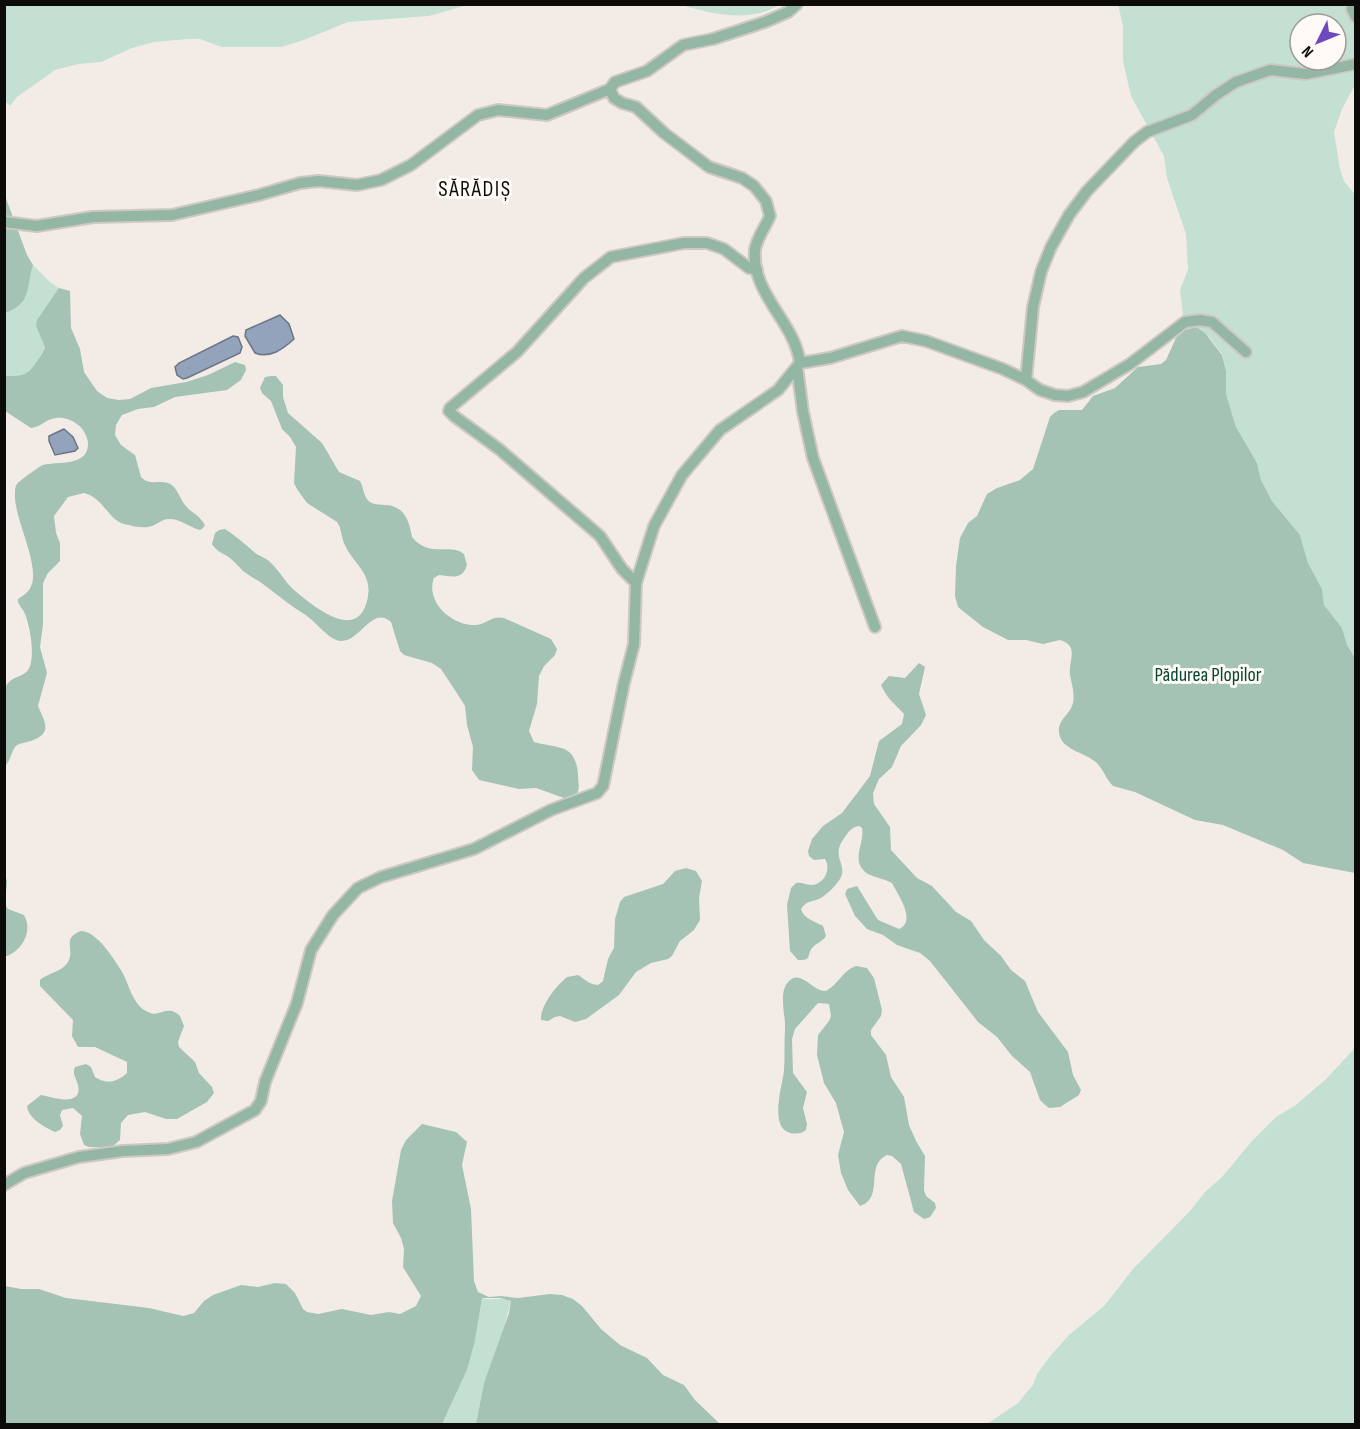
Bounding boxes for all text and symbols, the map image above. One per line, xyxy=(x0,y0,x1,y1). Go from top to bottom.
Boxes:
north arrow xyxy=(1288,12,1348,72)
text: N xyxy=(1298,42,1318,61)
district label: SĂRĂDIȘ xyxy=(438,176,512,203)
park label: Pădurea Plopilor xyxy=(1154,663,1262,687)

